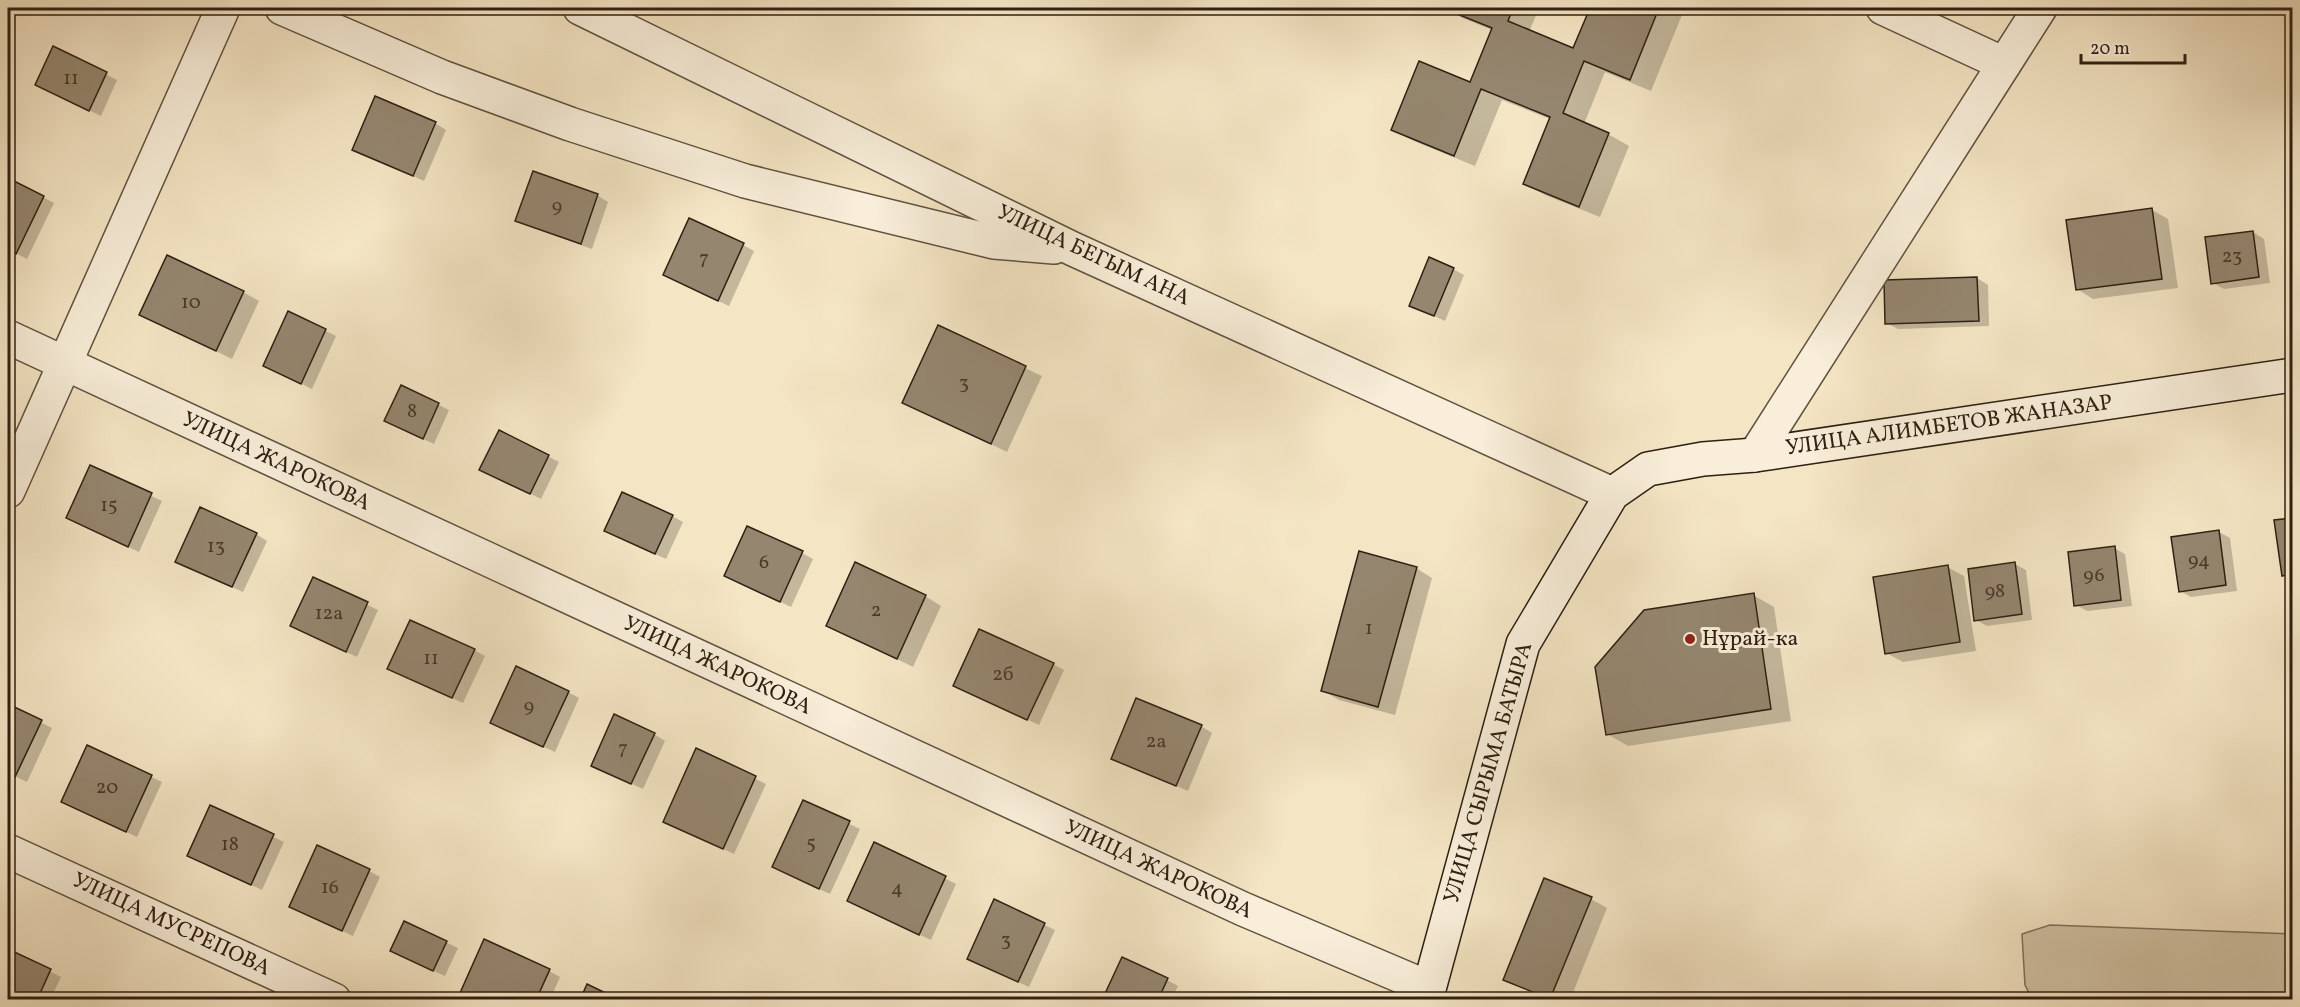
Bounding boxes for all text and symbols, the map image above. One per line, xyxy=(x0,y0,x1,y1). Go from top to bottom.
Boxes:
scale bar xyxy=(2081,27,2184,65)
text: 20 m xyxy=(2090,37,2130,62)
house number: 11 xyxy=(63,65,79,93)
house number: 9 xyxy=(552,193,562,221)
street label: УЛИЦА БЕГЫМ АНА xyxy=(991,198,1195,314)
house number: 23 xyxy=(2222,243,2242,271)
house number: 7 xyxy=(699,245,709,273)
house number: 10 xyxy=(181,289,201,317)
house number: 3 xyxy=(959,370,969,398)
street label: УЛИЦА АЛИМБЕТОВ ЖАНАЗАР xyxy=(1784,388,2115,464)
house number: 8 xyxy=(407,398,417,426)
street label: УЛИЦА ЖАРОКОВА xyxy=(177,405,375,519)
house number: 15 xyxy=(100,492,118,520)
house number: 13 xyxy=(207,533,225,561)
house number: 94 xyxy=(2188,547,2210,575)
house number: 6 xyxy=(759,549,769,577)
house number: 96 xyxy=(2083,562,2105,590)
house number: 98 xyxy=(1985,578,2005,606)
house number: 2 xyxy=(871,597,881,625)
house number: 12а xyxy=(315,600,343,628)
street label: УЛИЦА ЖАРОКОВА xyxy=(618,609,816,723)
house number: 1 xyxy=(1365,615,1373,643)
place label: Нұрай-ка xyxy=(1702,624,1798,655)
marker: Нұрай-ка xyxy=(1683,632,1697,646)
street label: УЛИЦА СЫРЫМА БАТЫРА xyxy=(1437,639,1541,907)
house number: 11 xyxy=(423,645,439,673)
house number: 2б xyxy=(992,661,1014,689)
house number: 9 xyxy=(524,693,534,721)
house number: 2а xyxy=(1146,728,1166,756)
house number: 7 xyxy=(618,735,628,763)
house number: 20 xyxy=(96,774,118,802)
street label: УЛИЦА ЖАРОКОВА xyxy=(1059,813,1257,927)
house number: 5 xyxy=(806,830,816,858)
house number: 18 xyxy=(221,831,239,859)
street label: УЛИЦА МУСРЕПОВА xyxy=(67,865,275,985)
house number: 16 xyxy=(321,874,339,902)
house number: 4 xyxy=(891,875,903,903)
house number: 3 xyxy=(1001,927,1011,955)

